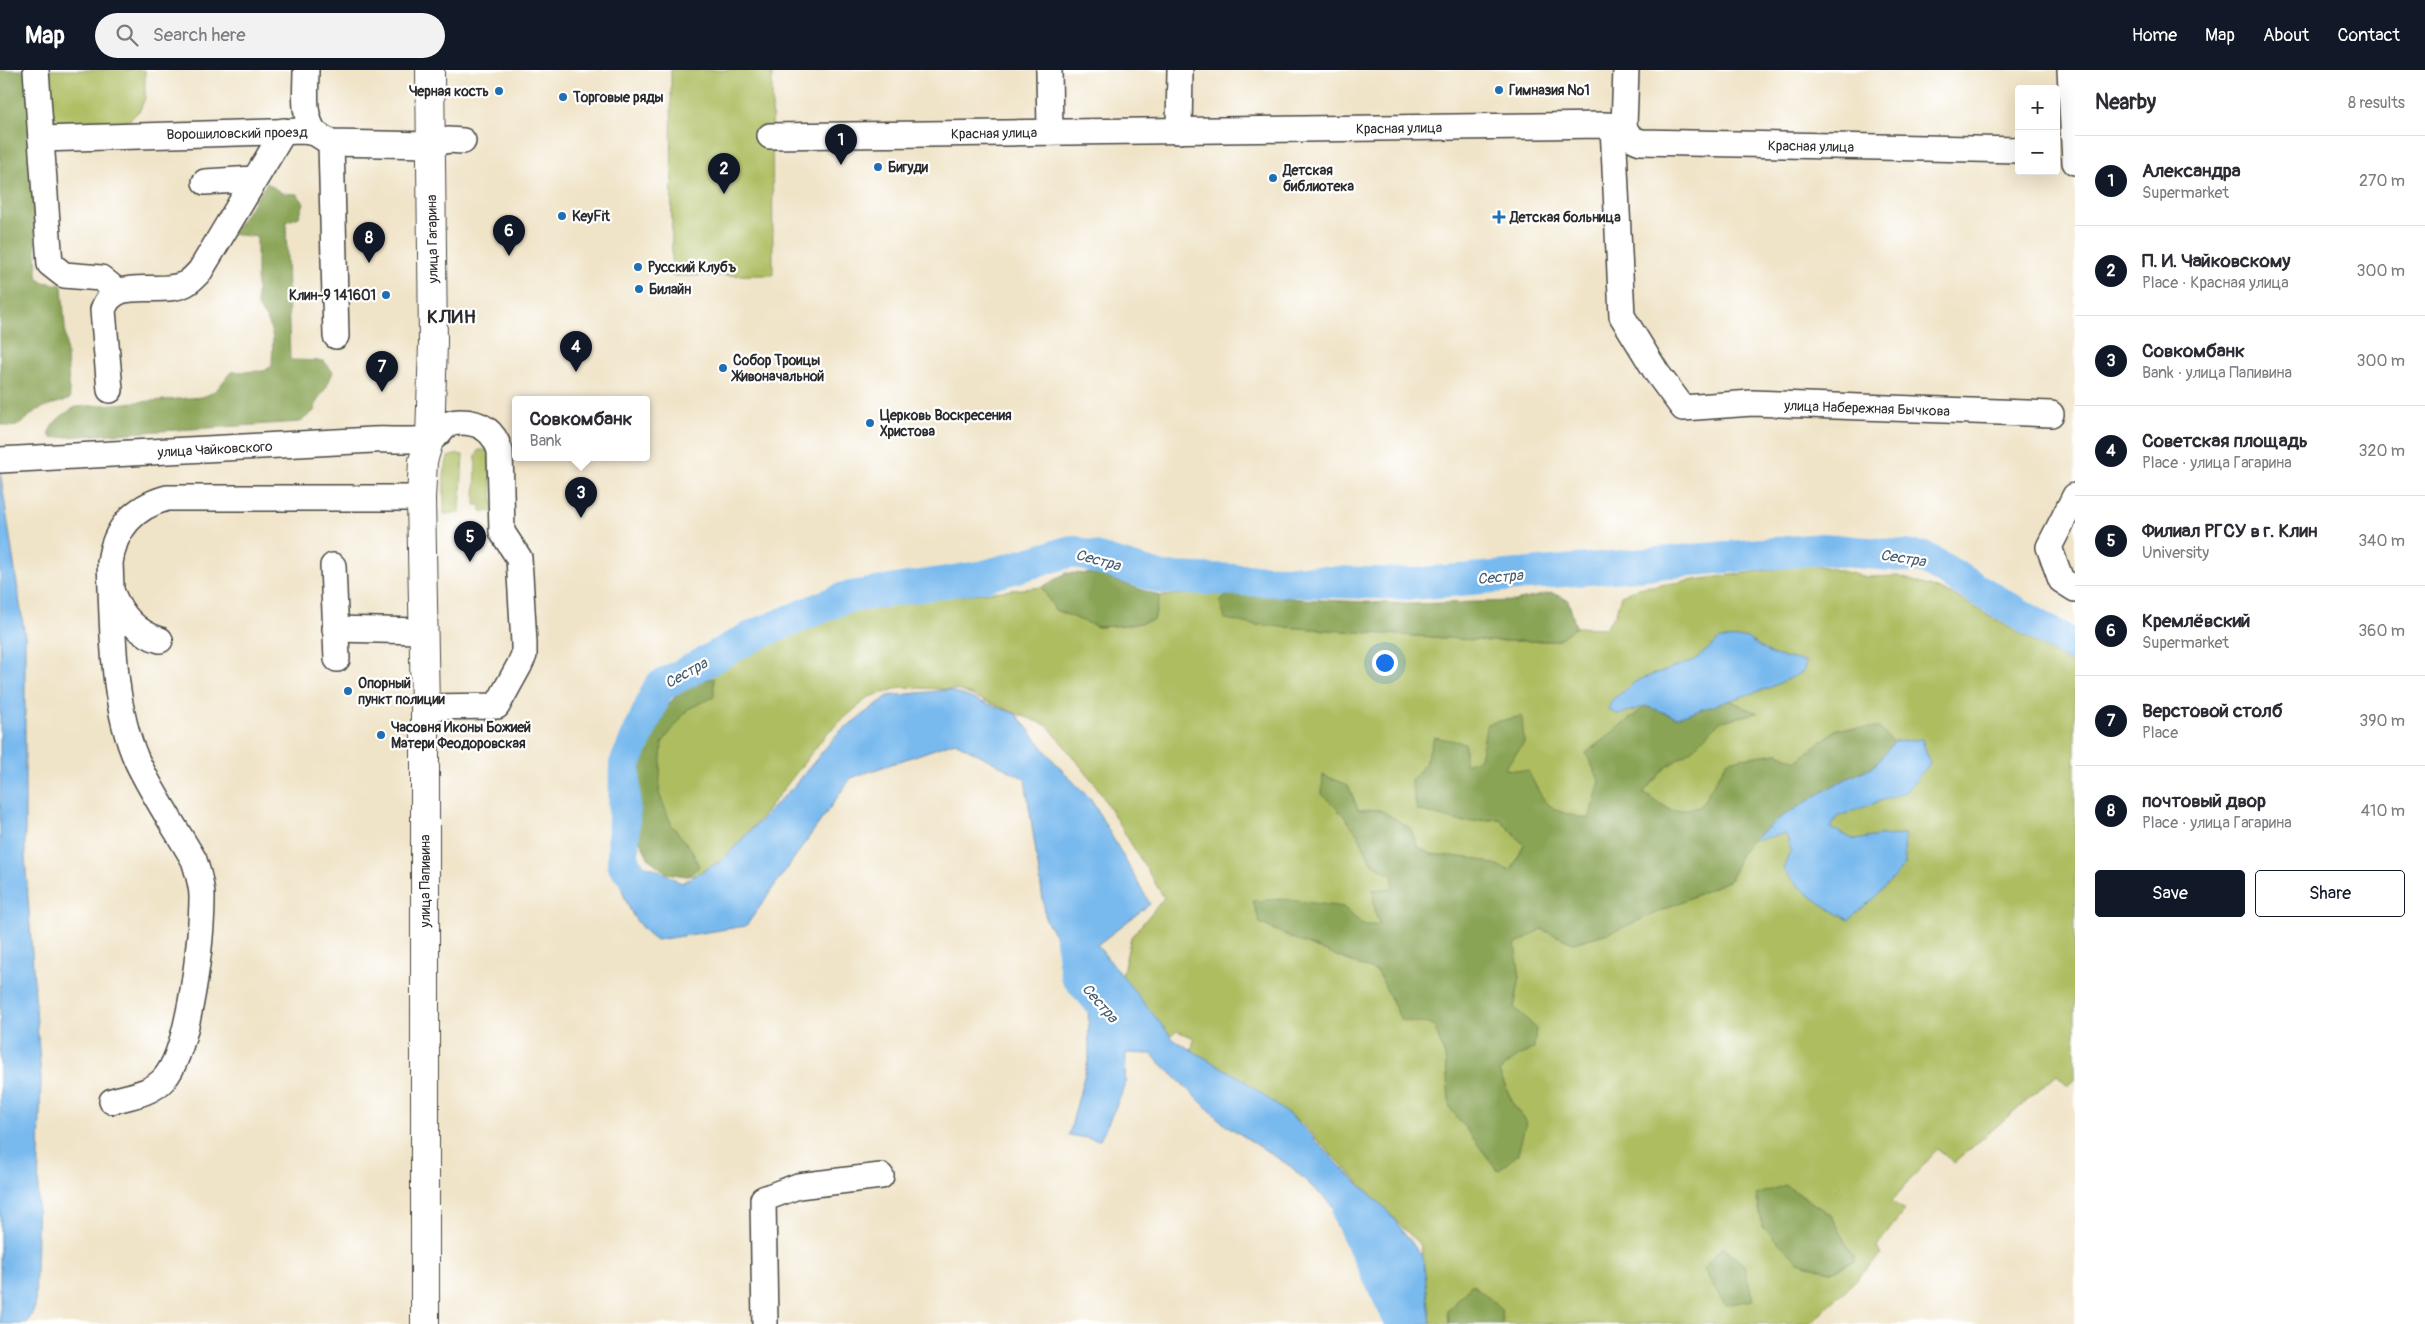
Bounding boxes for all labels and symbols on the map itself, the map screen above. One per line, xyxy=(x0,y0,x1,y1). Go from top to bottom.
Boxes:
place label: Гимназия №1 xyxy=(1509,82,1590,99)
place label: Черная кость xyxy=(409,83,489,100)
marker: Гимназия №1 xyxy=(1493,84,1505,96)
marker: Черная кость xyxy=(493,85,505,97)
place label: Tорговые ряды xyxy=(572,89,664,106)
marker: Tорговые ряды xyxy=(557,91,569,103)
street label: Красная улица xyxy=(1356,119,1442,138)
street label: Ворошиловский проезд xyxy=(166,124,308,143)
pin: 1 xyxy=(825,124,857,165)
street label: Красная улица xyxy=(951,124,1037,143)
street label: Красная улица xyxy=(1768,137,1854,156)
pin: 2 xyxy=(708,153,740,194)
place label: Бигуди xyxy=(888,159,929,176)
marker: Бигуди xyxy=(872,161,884,173)
place label: Детская библиотека xyxy=(1282,162,1355,195)
marker: Детская библиотека xyxy=(1267,172,1279,184)
street label: улица Гагарина xyxy=(423,194,442,284)
place label: KeyFit xyxy=(572,208,610,225)
place label: Детская больница xyxy=(1509,209,1621,226)
marker: KeyFit xyxy=(556,210,568,222)
marker: Детская больница xyxy=(1492,210,1506,224)
pin: 6 xyxy=(493,215,525,256)
pin: 8 xyxy=(353,222,385,263)
place label: Русский Клубъ xyxy=(648,259,737,276)
marker: Русский Клубъ xyxy=(632,261,644,273)
place label: Билайн xyxy=(649,281,691,298)
marker: Билайн xyxy=(633,283,645,295)
place label: Клин-9 141601 xyxy=(289,287,376,304)
marker: Клин-9 141601 xyxy=(380,289,392,301)
district label: КЛИН xyxy=(427,305,477,329)
pin: 4 xyxy=(560,331,592,372)
pin: 7 xyxy=(366,351,398,392)
place label: Собор Троицы Живоначальной xyxy=(730,352,824,385)
marker: Собор Троицы Живоначальной xyxy=(717,362,729,374)
street label: улица Набережная Бычкова xyxy=(1783,397,1950,420)
place label: Церковь Воскресения Христова xyxy=(880,407,1012,440)
marker: Церковь Воскресения Христова xyxy=(864,417,876,429)
street label: улица Чайковского xyxy=(156,438,274,461)
pin: 3 xyxy=(565,477,597,518)
pin: 5 xyxy=(454,521,486,562)
water label: Сестра xyxy=(1073,545,1123,576)
water label: Сестра xyxy=(1879,546,1928,572)
water label: Сестра xyxy=(1477,566,1525,589)
your location xyxy=(1372,650,1398,676)
water label: Сестра xyxy=(662,654,712,693)
place label: Опорный пункт полиции xyxy=(358,675,446,708)
marker: Опорный пункт полиции xyxy=(342,685,354,697)
place label: Часовня Иконы Божией Матери Феодоровская xyxy=(391,719,531,752)
marker: Часовня Иконы Божией Матери Феодоровская xyxy=(375,729,387,741)
street label: улица Папивина xyxy=(417,835,434,928)
water label: Сестра xyxy=(1078,980,1122,1028)

